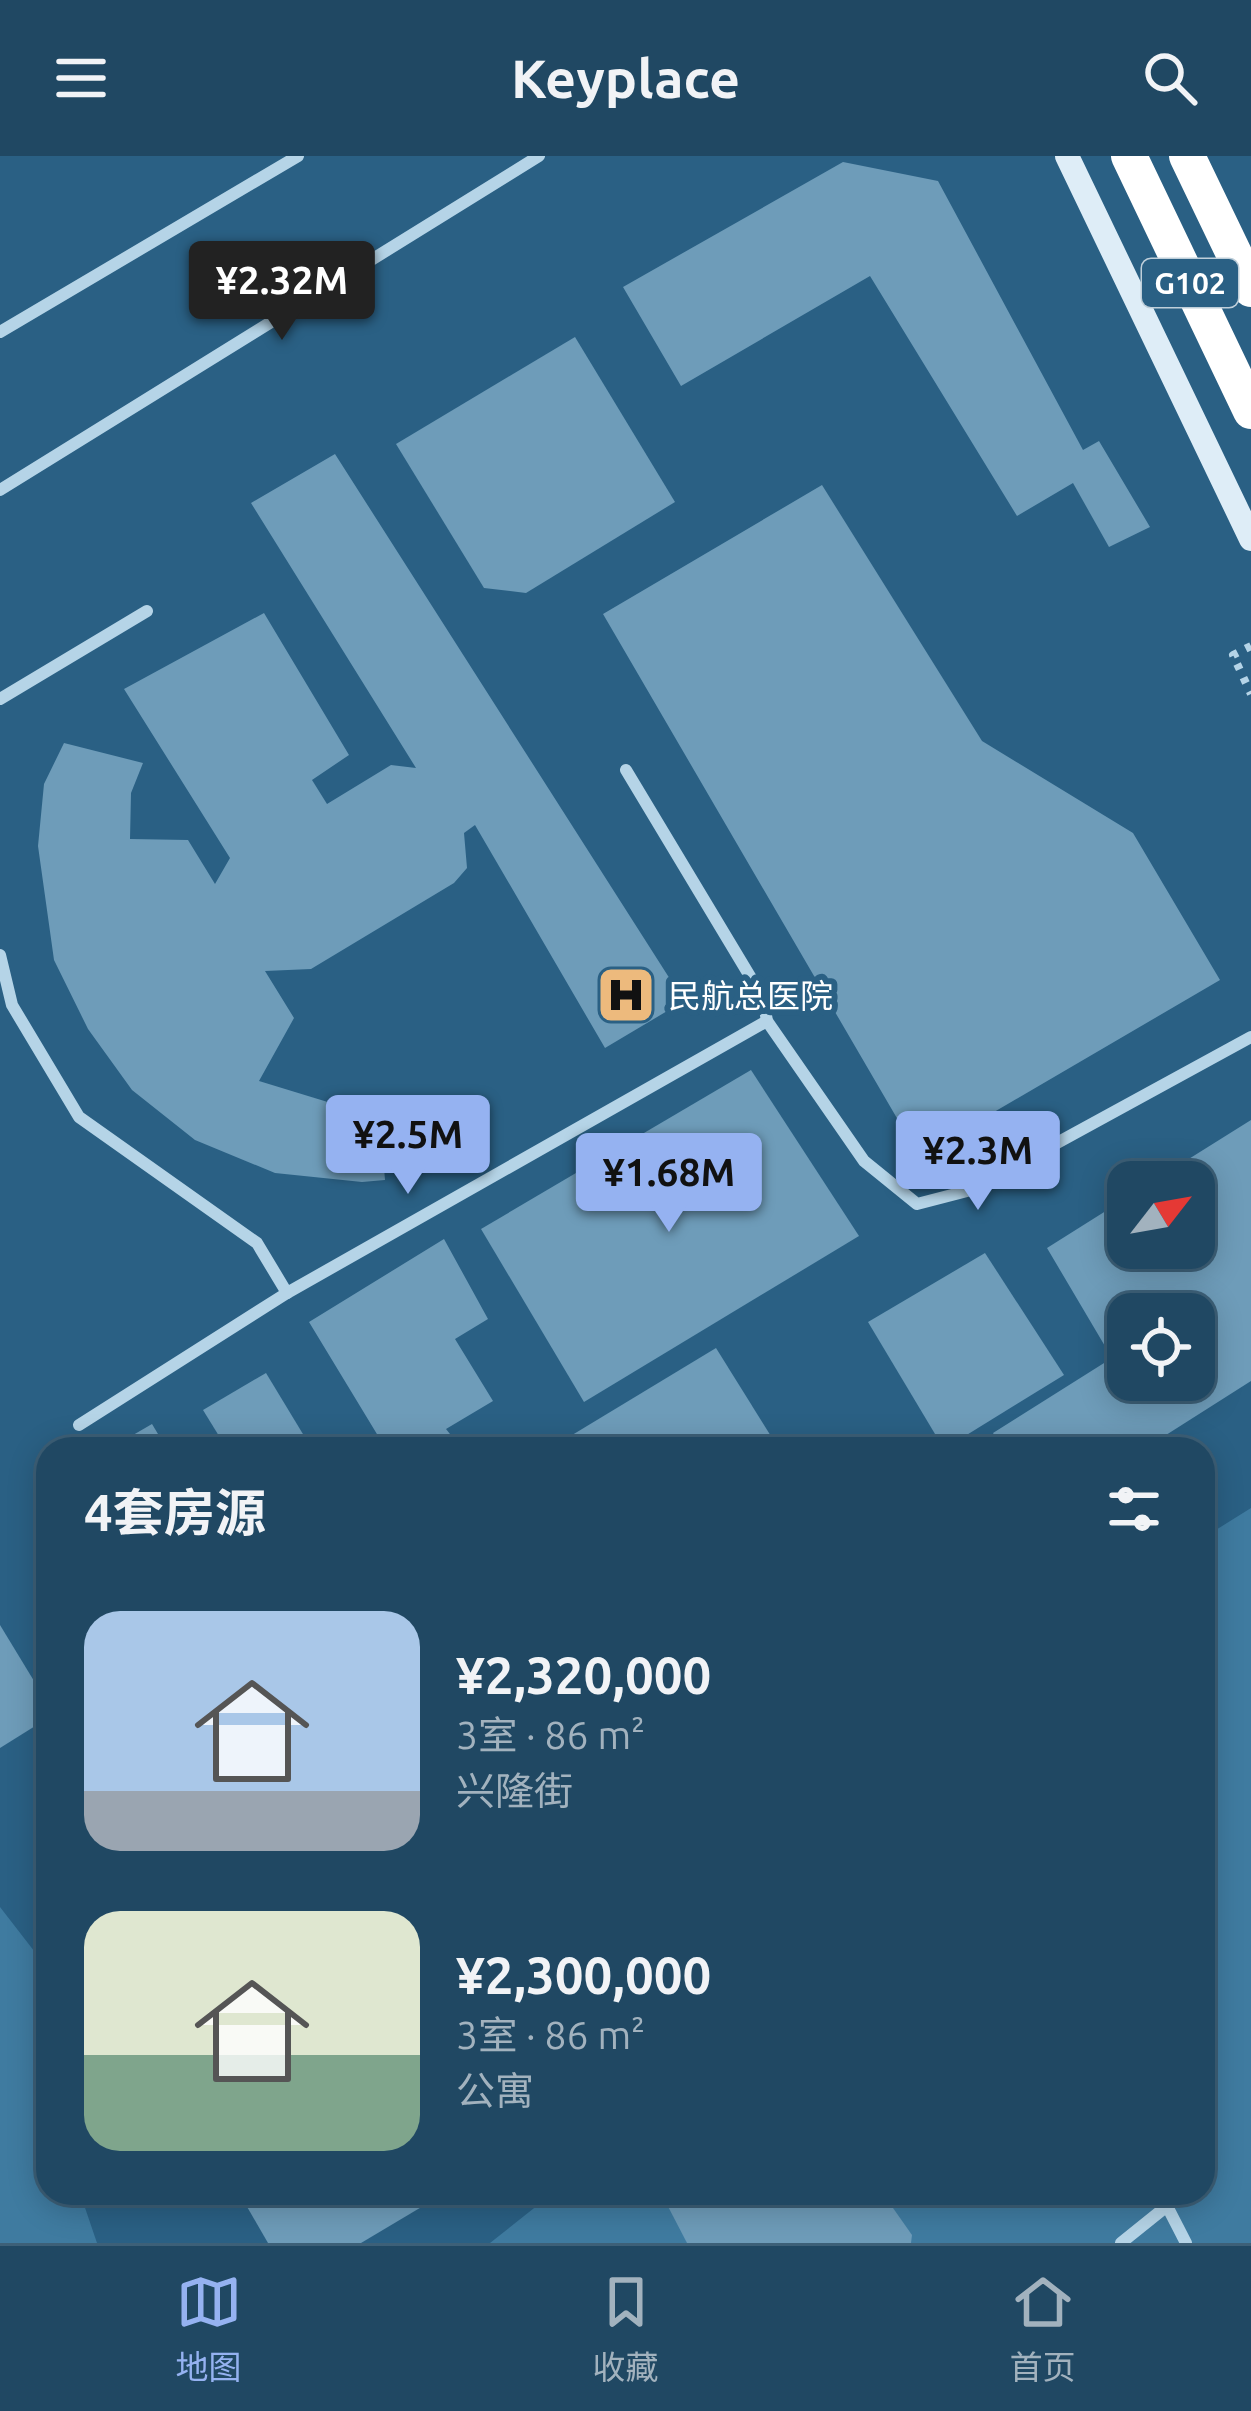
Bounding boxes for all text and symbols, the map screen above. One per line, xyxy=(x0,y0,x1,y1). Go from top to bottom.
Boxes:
icon: menu xyxy=(48,45,114,111)
icon: search xyxy=(1137,45,1203,111)
text: Keyplace xyxy=(511,48,740,108)
pin: ¥2.32M xyxy=(184,241,380,343)
text: ¥2.32M xyxy=(216,258,348,301)
road number: G102 xyxy=(1142,259,1238,307)
hospital icon: 民航总医院 xyxy=(595,964,657,1026)
place label: 民航总医院 xyxy=(668,977,833,1014)
pin: ¥2.5M xyxy=(324,1095,492,1197)
pin: ¥2.3M xyxy=(894,1111,1062,1213)
text: ¥2.5M xyxy=(353,1112,463,1155)
text: ¥2.3M xyxy=(923,1128,1033,1171)
pin: ¥1.68M xyxy=(571,1133,767,1235)
text: ¥1.68M xyxy=(603,1150,735,1193)
north arrow xyxy=(1107,1161,1215,1269)
map controls xyxy=(1107,1161,1215,1401)
button: locate xyxy=(1107,1293,1215,1401)
icon: filters xyxy=(1101,1476,1167,1542)
text: 4套房源 xyxy=(84,1483,266,1541)
text: ¥2,320,000 xyxy=(456,1646,711,1704)
icon: home xyxy=(180,1659,324,1803)
text: 3室 · 86 m² xyxy=(456,1713,645,1756)
text: 兴隆街 xyxy=(456,1769,573,1812)
text: ¥2,300,000 xyxy=(456,1946,711,2004)
icon: home xyxy=(180,1959,324,2103)
text: 3室 · 86 m² xyxy=(456,2013,645,2056)
text: 公寓 xyxy=(456,2069,534,2112)
tab: 地图 xyxy=(176,2269,242,2389)
tab: 收藏 xyxy=(593,2269,659,2389)
tab: 首页 xyxy=(1010,2269,1076,2389)

